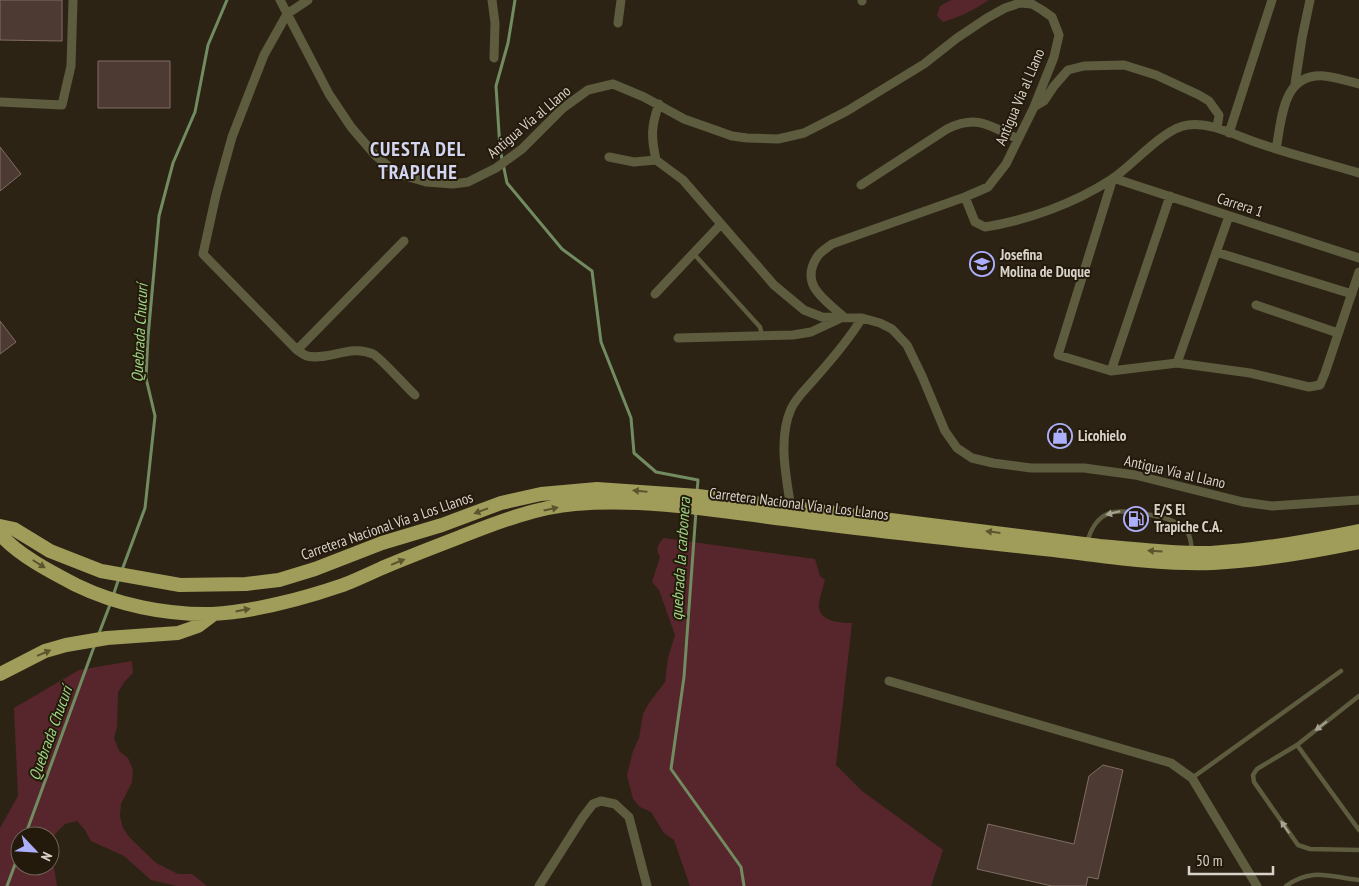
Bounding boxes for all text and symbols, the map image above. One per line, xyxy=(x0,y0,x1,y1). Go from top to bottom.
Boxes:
street label: Antigua Vía al Llano xyxy=(991,46,1048,148)
street label: Antigua Vía al Llano xyxy=(483,81,574,162)
district label: CUESTA DEL TRAPICHE xyxy=(370,136,466,185)
street label: Carrera 1 xyxy=(1215,188,1266,221)
place label: Josefina Molina de Duque xyxy=(999,245,1090,281)
school or university icon: Josefina Molina de Duque xyxy=(969,251,995,277)
water label: Quebrada Chucurí xyxy=(126,280,152,383)
shop icon: Licohielo xyxy=(1047,423,1073,449)
place label: Licohielo xyxy=(1078,426,1127,445)
street label: Antigua Vía al Llano xyxy=(1123,451,1228,492)
street label: Carretera Nacional Vía a Los Llanos xyxy=(708,483,890,524)
street label: Carretera Nacional Vía a Los Llanos xyxy=(298,487,475,564)
one-way arrow xyxy=(632,487,648,495)
water label: quebrada la carbonera xyxy=(666,495,694,621)
place label: E/S El Trapiche C.A. xyxy=(1154,500,1223,536)
one-way arrow xyxy=(544,505,559,513)
fuel station icon: E/S El Trapiche C.A. xyxy=(1123,506,1149,532)
one-way arrow xyxy=(473,508,488,515)
one-way arrow xyxy=(1105,509,1121,517)
one-way arrow xyxy=(985,528,1001,536)
one-way arrow xyxy=(1146,546,1162,554)
one-way arrow xyxy=(391,557,405,565)
one-way arrow xyxy=(32,559,45,568)
one-way arrow xyxy=(236,605,252,613)
one-way arrow xyxy=(37,648,51,656)
water label: Quebrada Chucurí xyxy=(24,680,77,783)
one-way arrow xyxy=(1315,721,1328,732)
one-way arrow xyxy=(1280,820,1290,834)
north arrow xyxy=(10,826,60,876)
scale bar xyxy=(1189,844,1273,876)
text: N xyxy=(37,849,57,864)
text: 50 m xyxy=(1196,851,1222,870)

